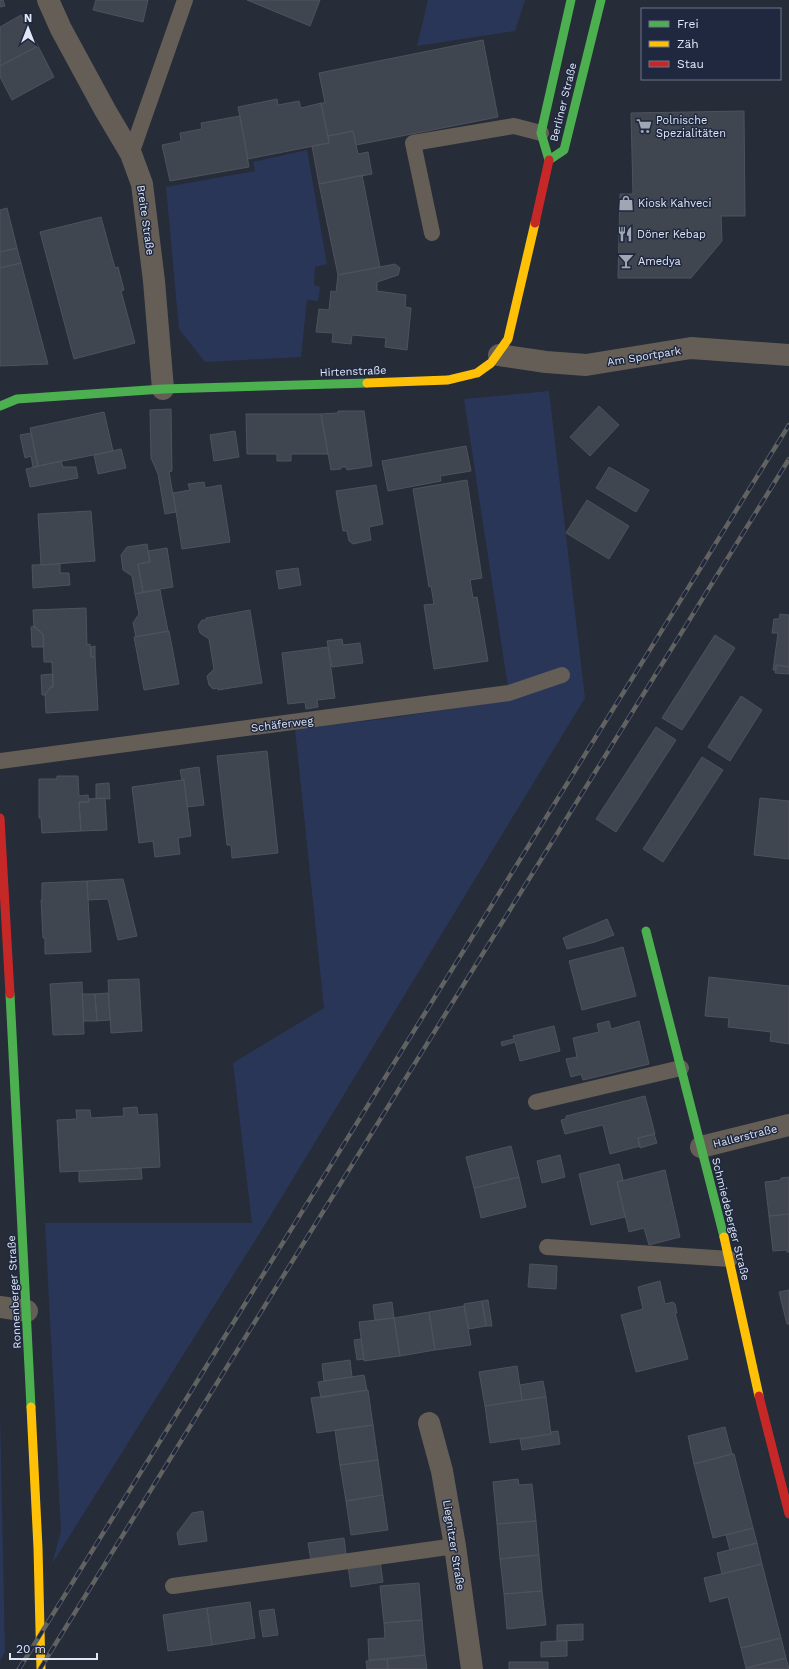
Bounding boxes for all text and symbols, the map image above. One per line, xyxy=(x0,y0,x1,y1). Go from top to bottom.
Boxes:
north arrow xyxy=(8,8,48,48)
legend xyxy=(641,8,781,80)
text: N xyxy=(24,12,32,25)
text: Frei xyxy=(677,17,699,31)
text: Zäh xyxy=(677,37,699,51)
text: Stau xyxy=(677,57,704,71)
street label: Berliner Straße xyxy=(547,61,580,143)
place label: Polnische Spezialitäten xyxy=(656,114,726,140)
supermarket icon: Polnische Spezialitäten xyxy=(635,117,653,135)
street label: Breite Straße xyxy=(134,184,157,256)
shop icon: Kiosk Kahveci xyxy=(617,194,635,212)
place label: Kiosk Kahveci xyxy=(638,197,711,210)
restaurant icon: Döner Kebap xyxy=(616,225,634,243)
place label: Döner Kebap xyxy=(637,228,706,241)
bar icon: Amedya xyxy=(617,252,635,270)
place label: Amedya xyxy=(638,255,681,268)
street label: Am Sportpark xyxy=(606,344,682,369)
street label: Hirtenstraße xyxy=(319,364,387,379)
street label: Schäferweg xyxy=(250,714,314,735)
street label: Hallerstraße xyxy=(712,1122,779,1151)
street label: Schmiedeberger Straße xyxy=(709,1156,752,1282)
street label: Ronnenberger Straße xyxy=(5,1235,24,1349)
street label: Liegnitzer Straße xyxy=(440,1499,467,1591)
scale bar xyxy=(10,1635,97,1661)
text: 20 m xyxy=(16,1642,46,1656)

